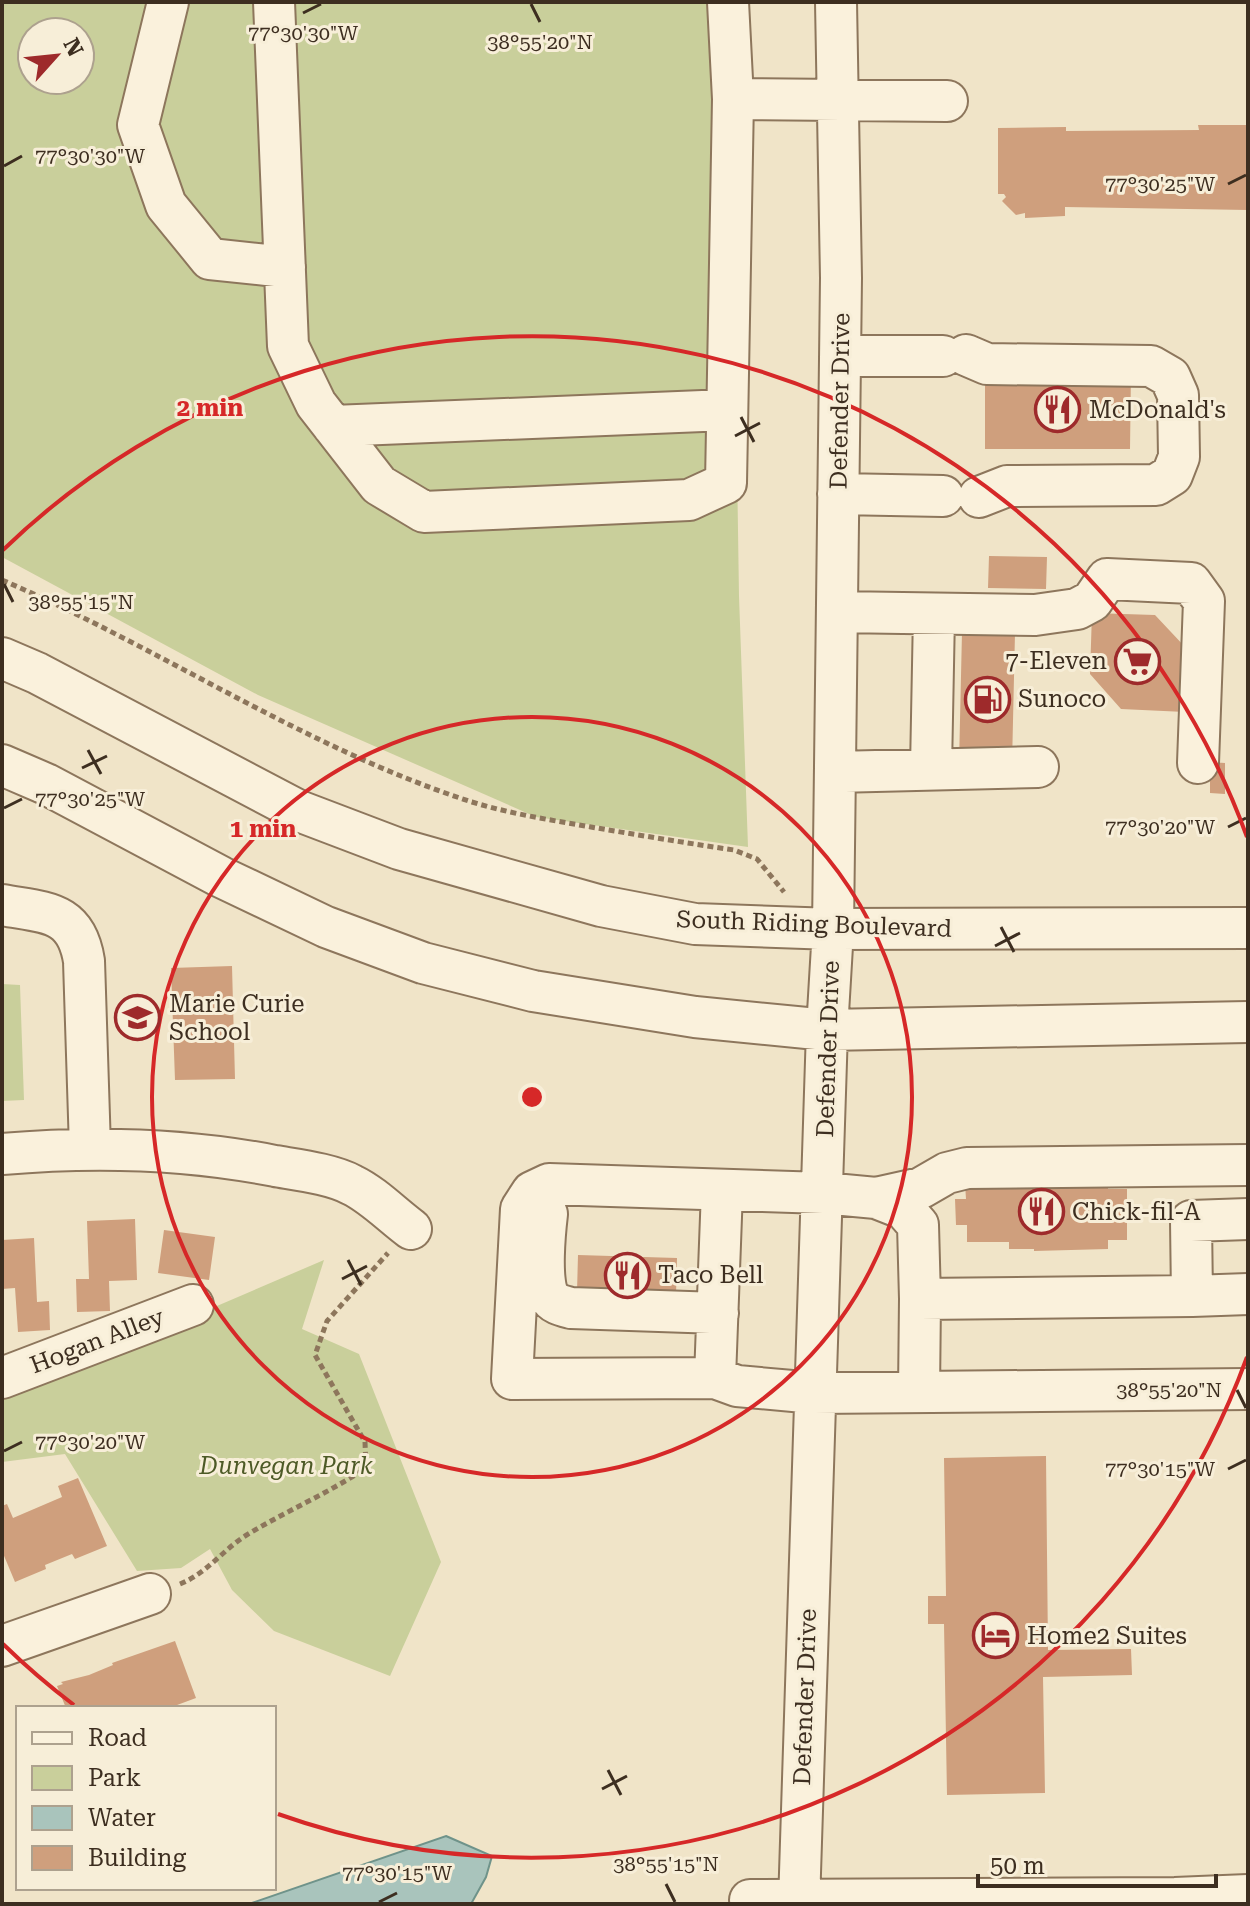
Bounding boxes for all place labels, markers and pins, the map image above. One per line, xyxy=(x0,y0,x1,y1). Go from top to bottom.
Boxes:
restaurant icon: McDonald's xyxy=(1034,386,1082,434)
place label: McDonald's xyxy=(1089,396,1226,424)
supermarket icon: 7-Eleven xyxy=(1114,637,1162,685)
place label: 7-Eleven xyxy=(1005,647,1107,675)
fuel station icon: Sunoco xyxy=(963,675,1011,723)
place label: Sunoco xyxy=(1018,685,1106,713)
place label: Marie Curie School xyxy=(169,990,304,1046)
school or university icon: Marie Curie School xyxy=(114,994,162,1042)
centre of rings xyxy=(518,1083,546,1111)
restaurant icon: Chick-fil-A xyxy=(1017,1188,1065,1236)
place label: Chick-fil-A xyxy=(1072,1198,1201,1226)
restaurant icon: Taco Bell xyxy=(603,1251,651,1299)
place label: Taco Bell xyxy=(658,1261,763,1289)
hotel icon: Home2 Suites xyxy=(972,1612,1020,1660)
place label: Home2 Suites xyxy=(1027,1622,1187,1650)

